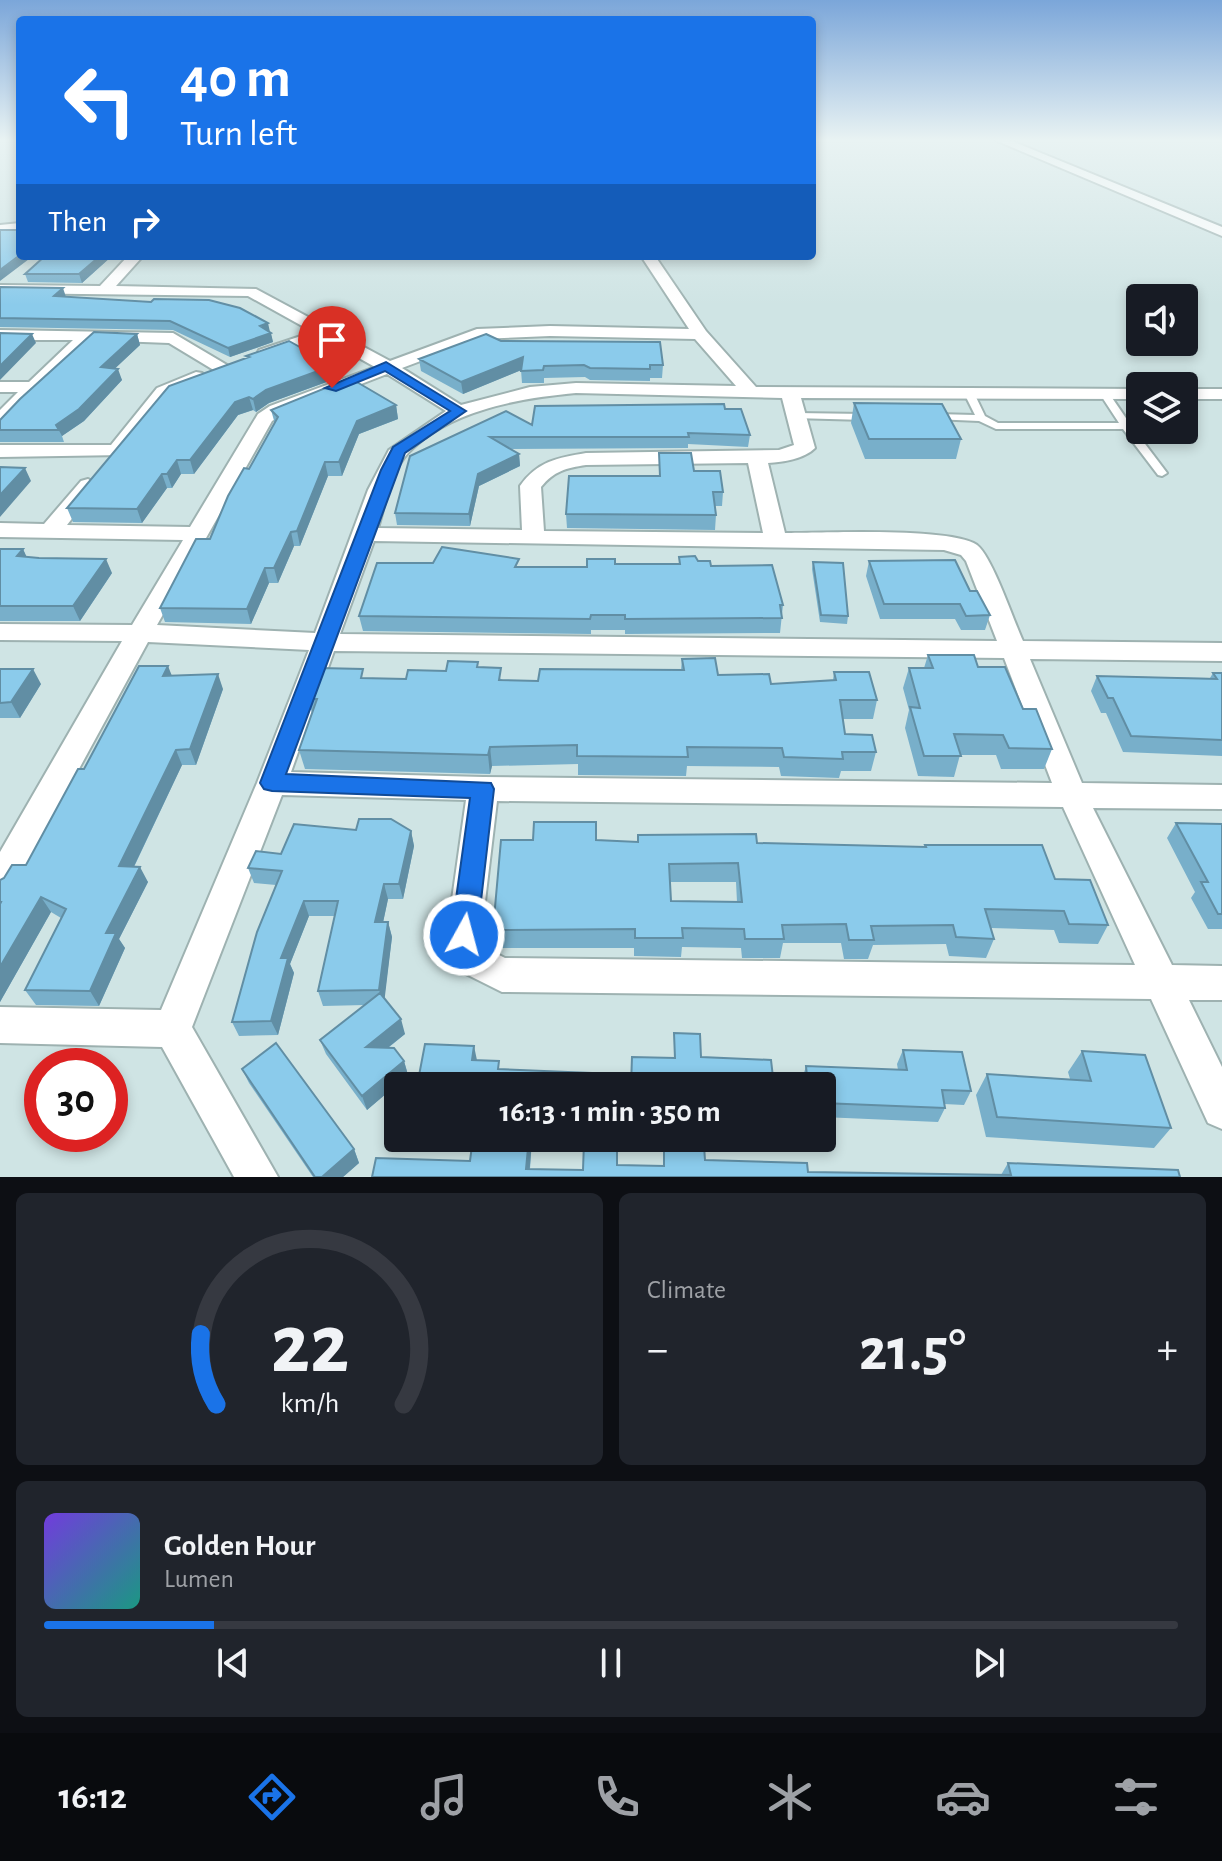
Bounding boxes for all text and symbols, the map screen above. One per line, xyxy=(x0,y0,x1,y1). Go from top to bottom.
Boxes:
icon: left xyxy=(48,48,152,152)
text: 40 m xyxy=(180,51,291,107)
text: Turn left xyxy=(180,116,297,152)
icon: right xyxy=(123,200,167,244)
text: Then xyxy=(48,207,107,237)
map controls xyxy=(1126,284,1198,444)
button: sound xyxy=(1126,284,1198,356)
pin xyxy=(298,306,366,388)
icon: arrive xyxy=(310,318,354,362)
button: layers xyxy=(1126,372,1198,444)
position arrow xyxy=(422,893,506,977)
speed limit sign: 30 xyxy=(24,1048,128,1152)
text: 16:13 · 1 min · 350 m xyxy=(499,1097,721,1127)
text: Climate xyxy=(647,1277,726,1303)
text: 22 xyxy=(270,1304,349,1388)
text: 21.5° xyxy=(859,1321,966,1381)
text: − xyxy=(647,1328,668,1372)
text: + xyxy=(1157,1328,1178,1372)
text: km/h xyxy=(280,1389,339,1418)
text: Golden Hour xyxy=(164,1531,316,1561)
text: Lumen xyxy=(164,1566,234,1592)
icon: previous xyxy=(211,1641,255,1685)
icon: pause xyxy=(589,1641,633,1685)
icon: next xyxy=(967,1641,1011,1685)
icon: directions xyxy=(244,1769,300,1825)
icon: music xyxy=(416,1769,472,1825)
icon: phone xyxy=(589,1769,645,1825)
icon: climate xyxy=(762,1769,818,1825)
icon: car xyxy=(935,1769,991,1825)
icon: filters xyxy=(1108,1769,1164,1825)
text: 16:12 xyxy=(58,1779,127,1815)

